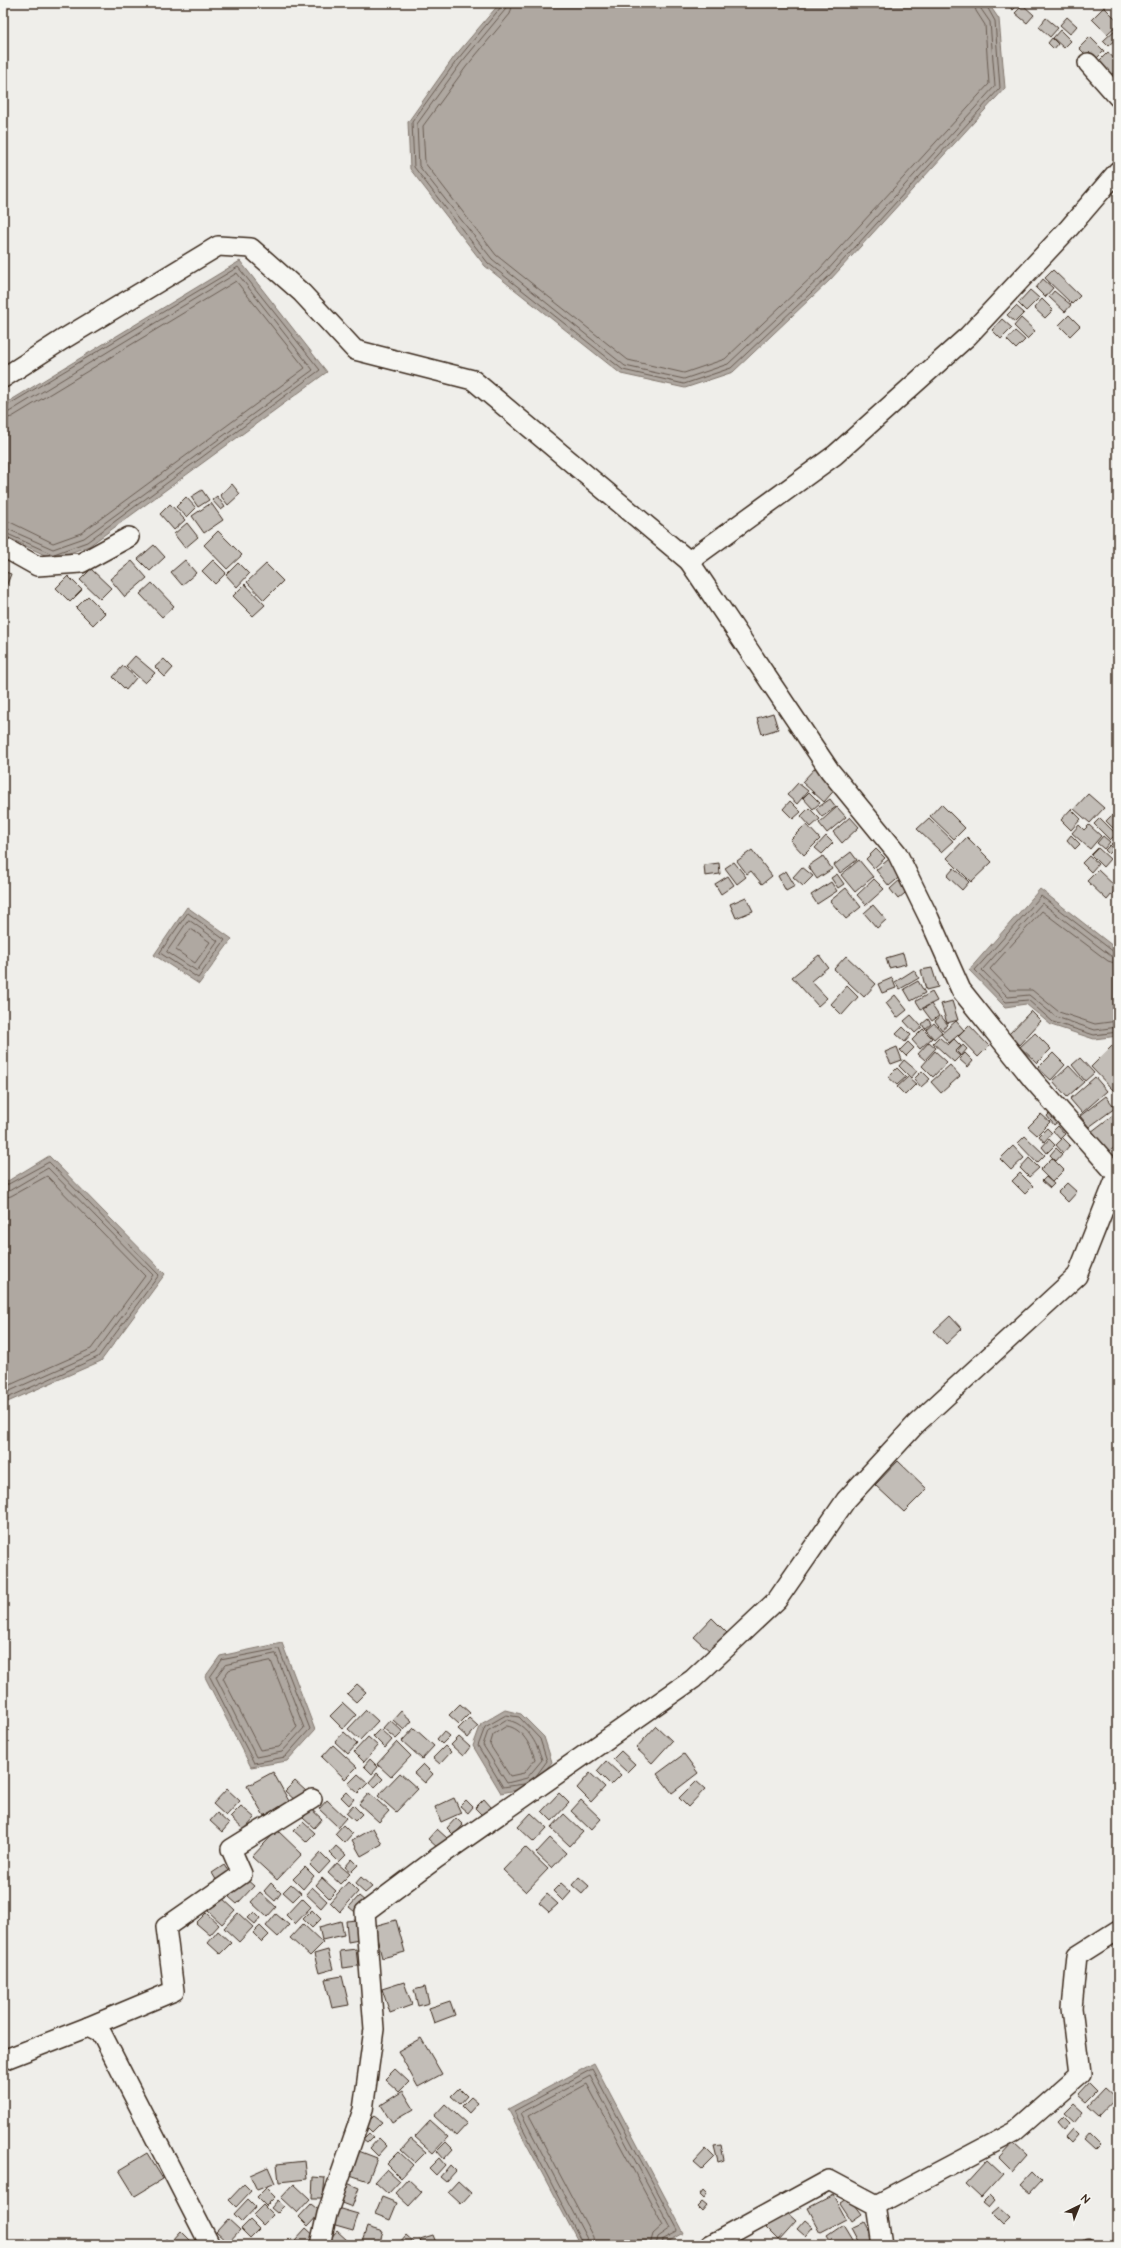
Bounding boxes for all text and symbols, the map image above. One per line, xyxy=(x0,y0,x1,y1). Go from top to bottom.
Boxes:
north arrow xyxy=(1059,2186,1099,2226)
text: N xyxy=(1078,2191,1093,2207)

